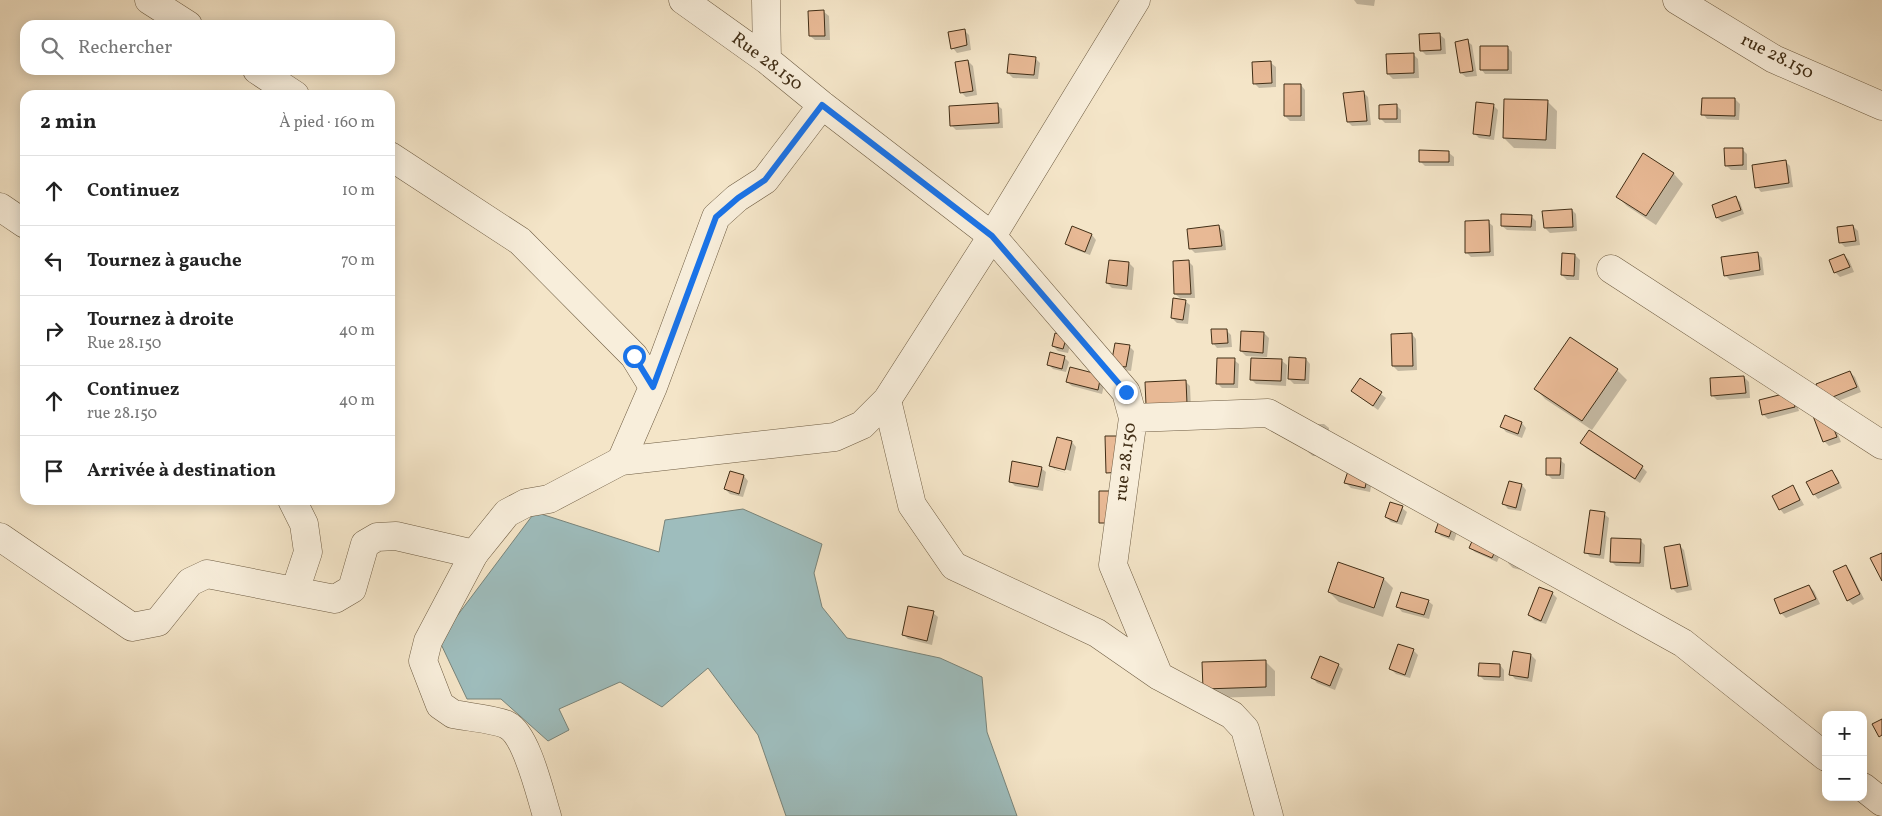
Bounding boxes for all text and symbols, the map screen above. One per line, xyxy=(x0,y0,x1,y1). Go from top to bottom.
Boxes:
search box xyxy=(20,20,395,75)
street label: Rue 28.150 xyxy=(726,27,808,97)
street label: rue 28.150 xyxy=(1736,28,1818,86)
icon: search xyxy=(38,34,66,62)
text: Rechercher xyxy=(78,35,172,61)
text: 2 min xyxy=(40,108,97,137)
text: À pied · 160 m xyxy=(279,112,375,134)
icon: ahead xyxy=(40,177,68,205)
text: Continuez xyxy=(87,178,179,204)
text: 10 m xyxy=(342,180,375,202)
icon: left xyxy=(40,247,68,275)
text: Tournez à gauche xyxy=(87,248,242,274)
text: 70 m xyxy=(341,250,375,272)
text: Tournez à droite xyxy=(87,307,234,333)
icon: right xyxy=(40,317,68,345)
text: 40 m xyxy=(339,320,375,342)
text: Rue 28.150 xyxy=(87,333,161,355)
route start xyxy=(623,345,646,368)
text: Continuez xyxy=(87,377,179,403)
route end xyxy=(1115,381,1138,404)
icon: ahead xyxy=(40,387,68,415)
text: 40 m xyxy=(339,390,375,412)
text: rue 28.150 xyxy=(87,403,157,425)
street label: rue 28.150 xyxy=(1109,421,1143,503)
icon: arrive xyxy=(40,457,68,485)
text: Arrivée à destination xyxy=(87,458,276,484)
map controls xyxy=(1822,711,1867,801)
button: + xyxy=(1822,711,1867,756)
button: − xyxy=(1822,756,1867,801)

